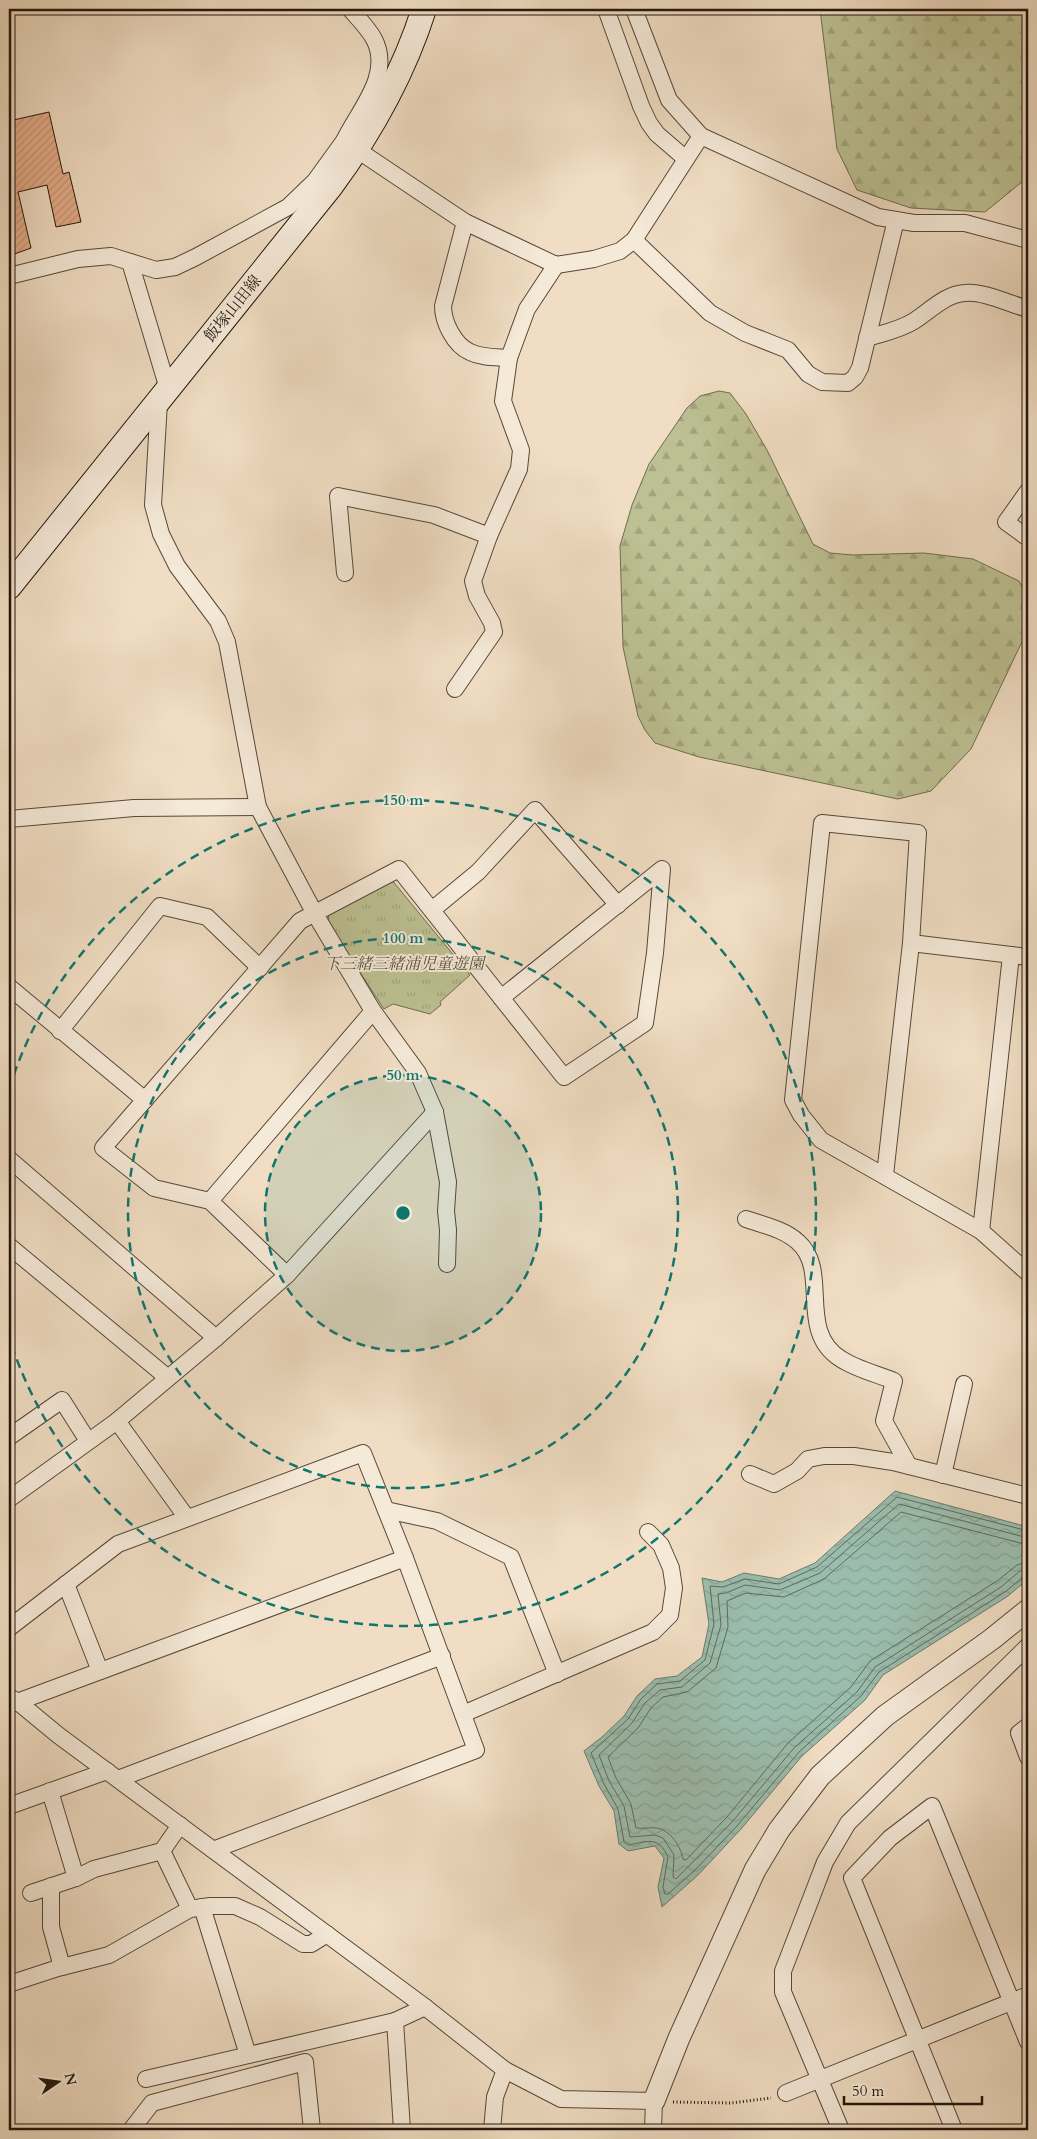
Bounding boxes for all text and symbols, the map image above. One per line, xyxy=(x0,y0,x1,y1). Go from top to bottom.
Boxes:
street label: 飯塚山田線 xyxy=(199,271,267,347)
text: 150 m xyxy=(383,790,424,810)
text: 100 m xyxy=(383,928,424,948)
park label: 下三緒三緒浦児童遊園 xyxy=(324,953,487,975)
text: 50 m xyxy=(386,1065,420,1085)
centre of rings xyxy=(394,1204,412,1222)
north arrow xyxy=(32,2056,82,2106)
text: N xyxy=(60,2071,81,2087)
scale bar xyxy=(844,2074,982,2106)
text: 50 m xyxy=(852,2081,884,2101)

